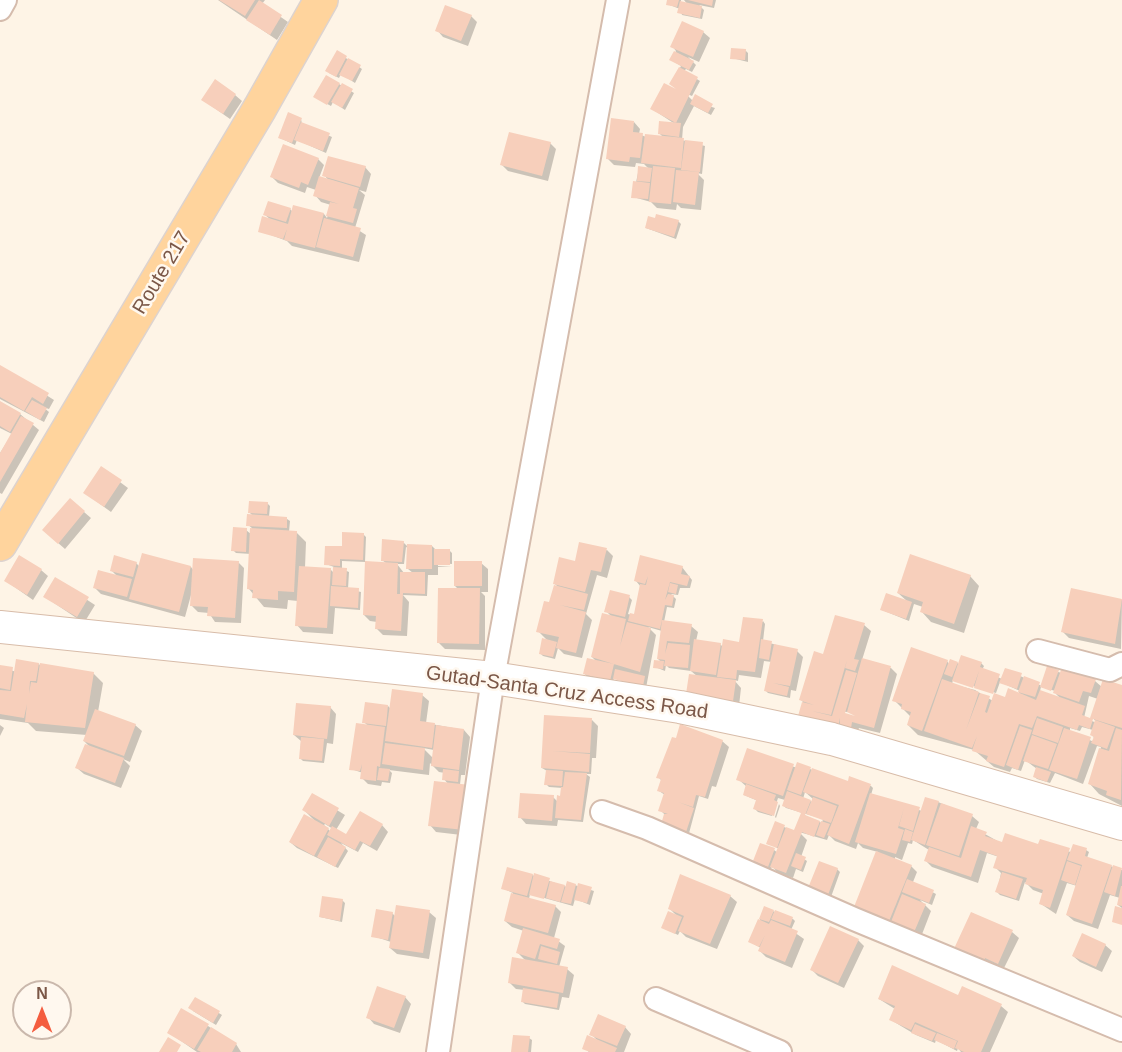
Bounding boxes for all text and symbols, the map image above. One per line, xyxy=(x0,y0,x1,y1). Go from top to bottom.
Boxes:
street label: Route 217 xyxy=(128,227,196,319)
street label: Gutad-Santa Cruz Access Road xyxy=(424,661,710,725)
north arrow xyxy=(12,980,72,1040)
text: N xyxy=(36,985,48,1002)

